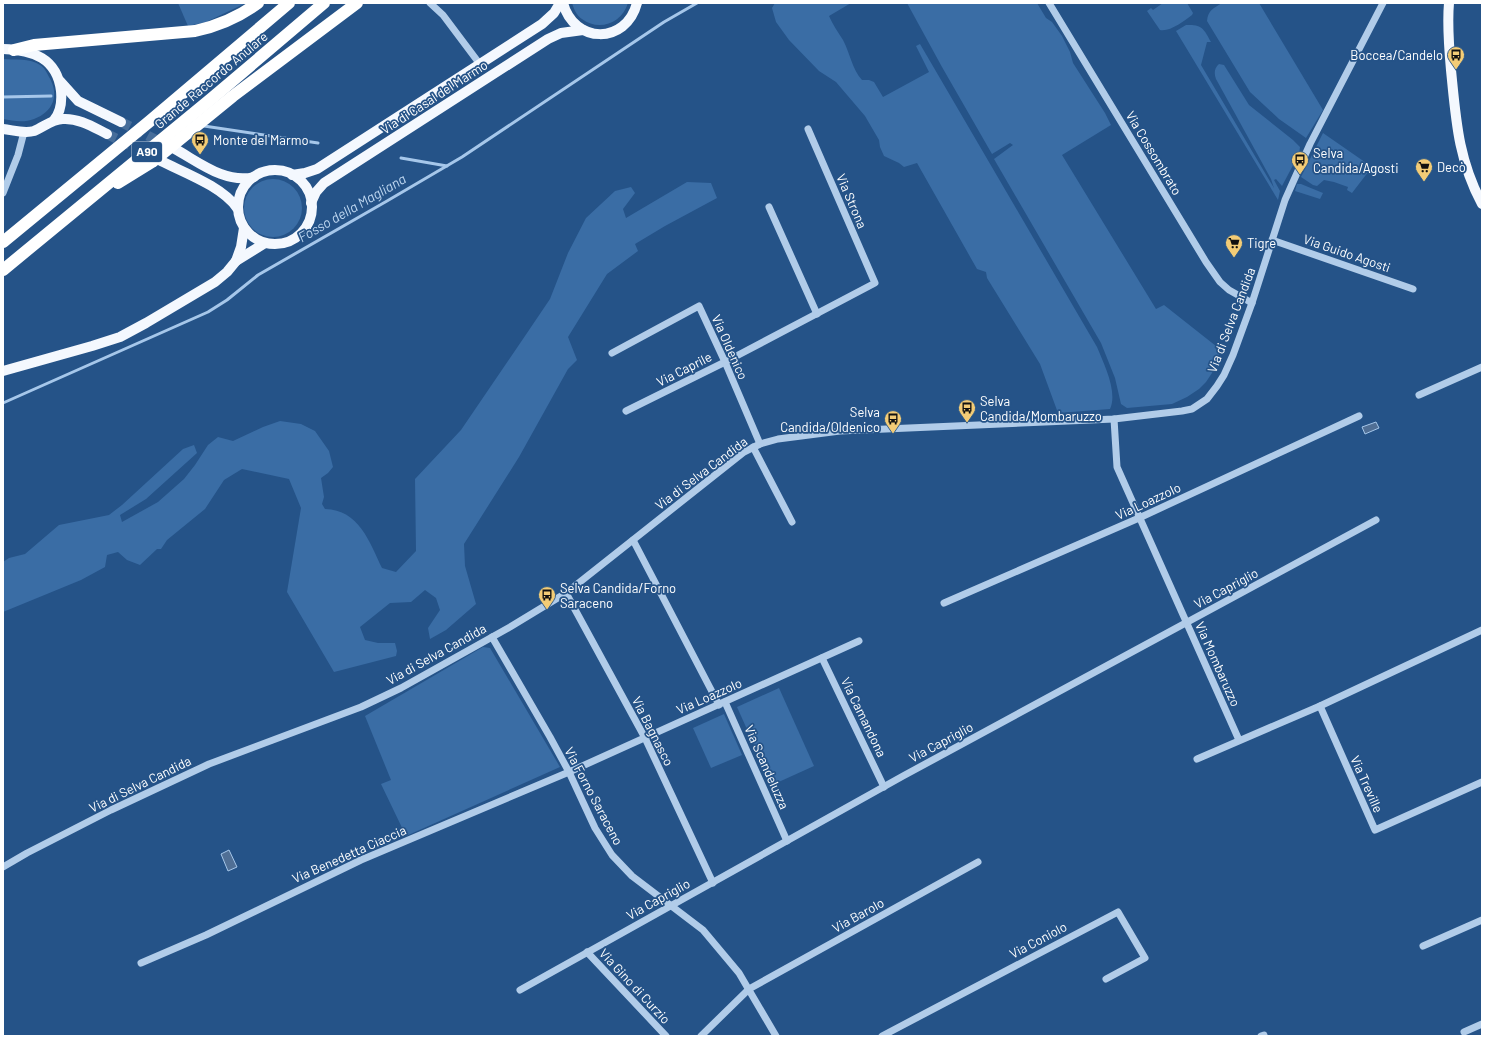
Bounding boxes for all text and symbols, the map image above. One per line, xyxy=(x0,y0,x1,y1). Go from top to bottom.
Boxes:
street label: Grande Raccordo Anulare xyxy=(151,28,271,132)
bus stop icon: Boccea/Candelo xyxy=(1446,45,1466,70)
place label: Boccea/Candelo xyxy=(1350,47,1443,63)
street label: Via di Casal del Marmo xyxy=(378,56,490,138)
street label: Via Cossombrato xyxy=(1123,108,1185,198)
bus stop icon: Monte del Marmo xyxy=(190,130,210,155)
place label: Monte del Marmo xyxy=(213,132,309,148)
road number: A90 xyxy=(132,142,162,162)
place label: Selva Candida/Agosti xyxy=(1313,145,1399,176)
bus stop icon: Selva Candida/Agosti xyxy=(1290,150,1310,175)
supermarket icon: Decò xyxy=(1414,157,1434,182)
place label: Decò xyxy=(1437,159,1466,175)
water label: Fosso della Magliana xyxy=(295,170,409,245)
street label: Via Strona xyxy=(833,171,871,231)
street label: Via Guido Agosti xyxy=(1301,231,1393,275)
supermarket icon: Tigre xyxy=(1224,233,1244,258)
place label: Tigre xyxy=(1247,235,1276,251)
street label: Via di Selva Candida xyxy=(1204,265,1258,375)
street label: Via Oldenico xyxy=(709,312,751,382)
street label: Via Caprile xyxy=(654,348,714,390)
place label: Selva Candida/Mombaruzzo xyxy=(980,393,1102,424)
bus stop icon: Selva Candida/Mombaruzzo xyxy=(957,398,977,423)
place label: Selva Candida/Oldenico xyxy=(780,404,880,435)
bus stop icon: Selva Candida/Oldenico xyxy=(883,409,903,434)
street label: Via di Selva Candida xyxy=(652,433,750,513)
street label: Via Loazzolo xyxy=(1113,479,1183,523)
street label: Via Capriglio xyxy=(1191,564,1261,612)
place label: Selva Candida/Forno Saraceno xyxy=(560,580,676,611)
bus stop icon: Selva Candida/Forno Saraceno xyxy=(537,585,557,610)
street label: Via Mombaruzzo xyxy=(1192,619,1244,709)
street label: Via di Selva Candida xyxy=(383,620,489,688)
street label: Via Loazzolo xyxy=(674,674,744,718)
street label: Via Camandona xyxy=(838,674,890,760)
street label: Via Bagnasco xyxy=(629,694,677,768)
street label: Via Capriglio xyxy=(906,718,976,766)
street label: Via Scandeluzza xyxy=(741,722,793,812)
street label: Via Forno Saraceno xyxy=(561,744,627,848)
street label: Via di Selva Candida xyxy=(86,752,194,816)
street label: Via Treville xyxy=(1347,753,1387,815)
street label: Via Benedetta Ciaccia xyxy=(290,822,408,886)
street label: Via Capriglio xyxy=(623,875,693,923)
street label: Via Barolo xyxy=(829,894,887,936)
street label: Via Coniolo xyxy=(1007,918,1069,962)
street label: Via Gino di Curzio xyxy=(596,945,674,1027)

